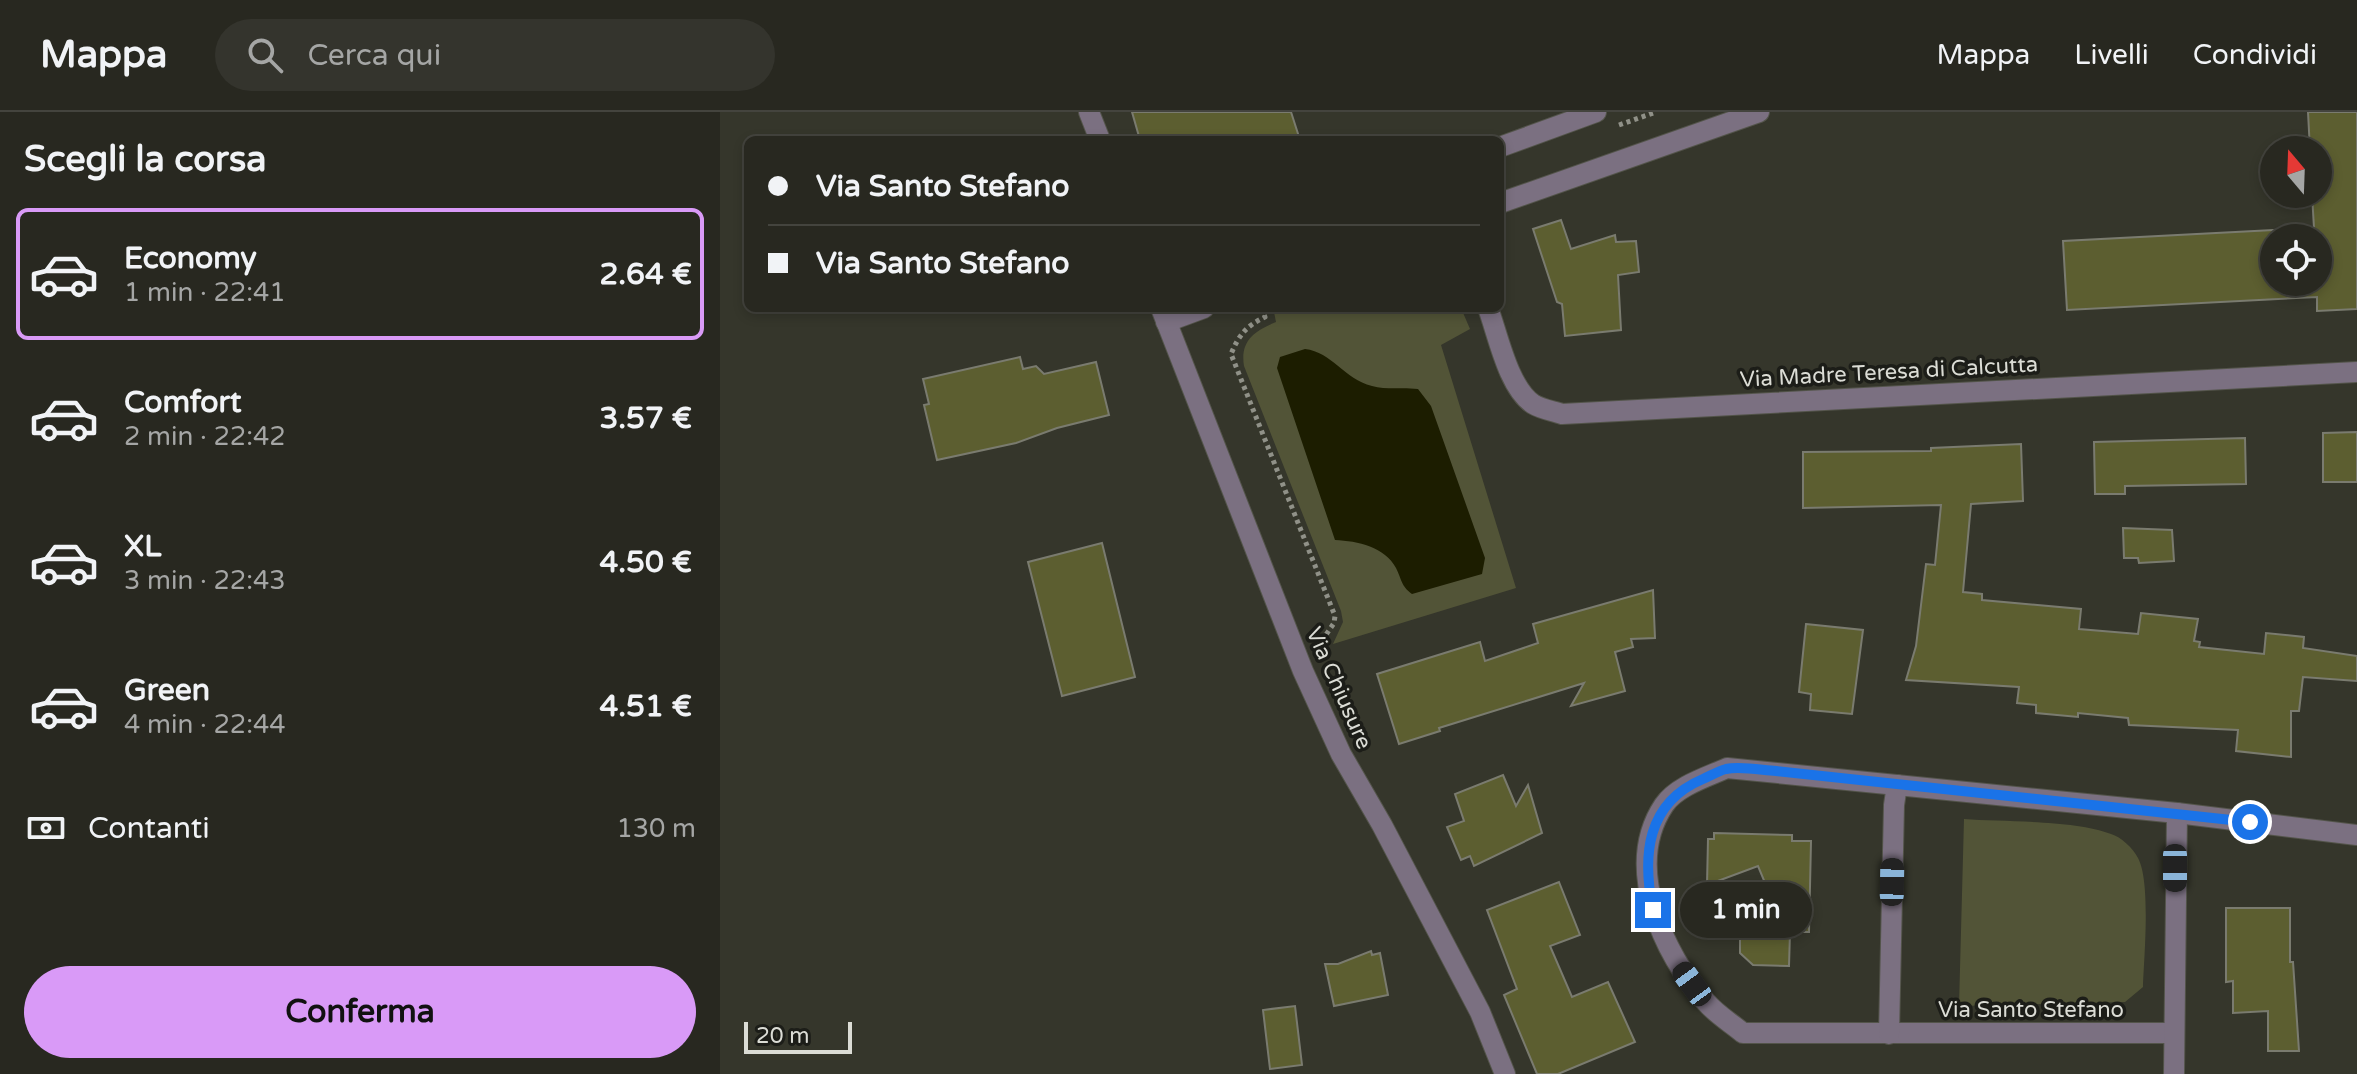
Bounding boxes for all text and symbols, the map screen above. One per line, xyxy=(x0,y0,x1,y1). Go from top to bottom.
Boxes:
search box xyxy=(215,19,775,91)
text: Mappa xyxy=(40,32,167,78)
icon: search xyxy=(243,33,287,77)
text: Cerca qui xyxy=(307,37,441,74)
text: Mappa xyxy=(1936,38,2030,72)
text: Livelli xyxy=(2074,38,2149,72)
text: Condividi xyxy=(2193,38,2317,72)
north arrow xyxy=(2260,136,2332,208)
map controls xyxy=(2260,136,2332,296)
text: Scegli la corsa xyxy=(24,138,266,181)
text: Via Santo Stefano xyxy=(816,168,1070,205)
button: locate xyxy=(2260,224,2332,296)
icon: car xyxy=(28,238,100,310)
text: Economy xyxy=(124,240,257,277)
text: Via Santo Stefano xyxy=(816,245,1070,282)
text: 2.64 € xyxy=(599,256,692,293)
text: 1 min · 22:41 xyxy=(124,277,286,308)
street label: Via Madre Teresa di Calcutta xyxy=(1739,351,2039,393)
icon: car xyxy=(28,382,100,454)
text: Comfort xyxy=(124,384,242,421)
text: 3.57 € xyxy=(599,400,692,437)
text: 2 min · 22:42 xyxy=(124,421,286,452)
icon: car xyxy=(28,526,100,598)
text: XL xyxy=(124,528,161,565)
text: 4.50 € xyxy=(599,544,692,581)
text: 3 min · 22:43 xyxy=(124,565,286,596)
street label: Via Chiusure xyxy=(1301,623,1377,753)
icon: car xyxy=(28,670,100,742)
text: Green xyxy=(124,672,210,709)
text: 4.51 € xyxy=(599,688,692,725)
text: 4 min · 22:44 xyxy=(124,709,286,740)
route start xyxy=(2232,804,2268,840)
icon: cash xyxy=(24,806,68,850)
text: Contanti xyxy=(88,810,210,847)
text: 130 m xyxy=(616,813,696,844)
car xyxy=(2163,844,2187,892)
car xyxy=(1880,858,1904,906)
callout: 1 min xyxy=(1681,882,1813,938)
route end xyxy=(1635,892,1671,928)
text: 1 min xyxy=(1711,894,1781,925)
car xyxy=(1668,958,1716,1010)
button: Conferma xyxy=(24,966,696,1058)
street label: Via Santo Stefano xyxy=(1938,997,2124,1023)
scale bar xyxy=(744,1018,852,1054)
text: 20 m xyxy=(756,1023,810,1049)

